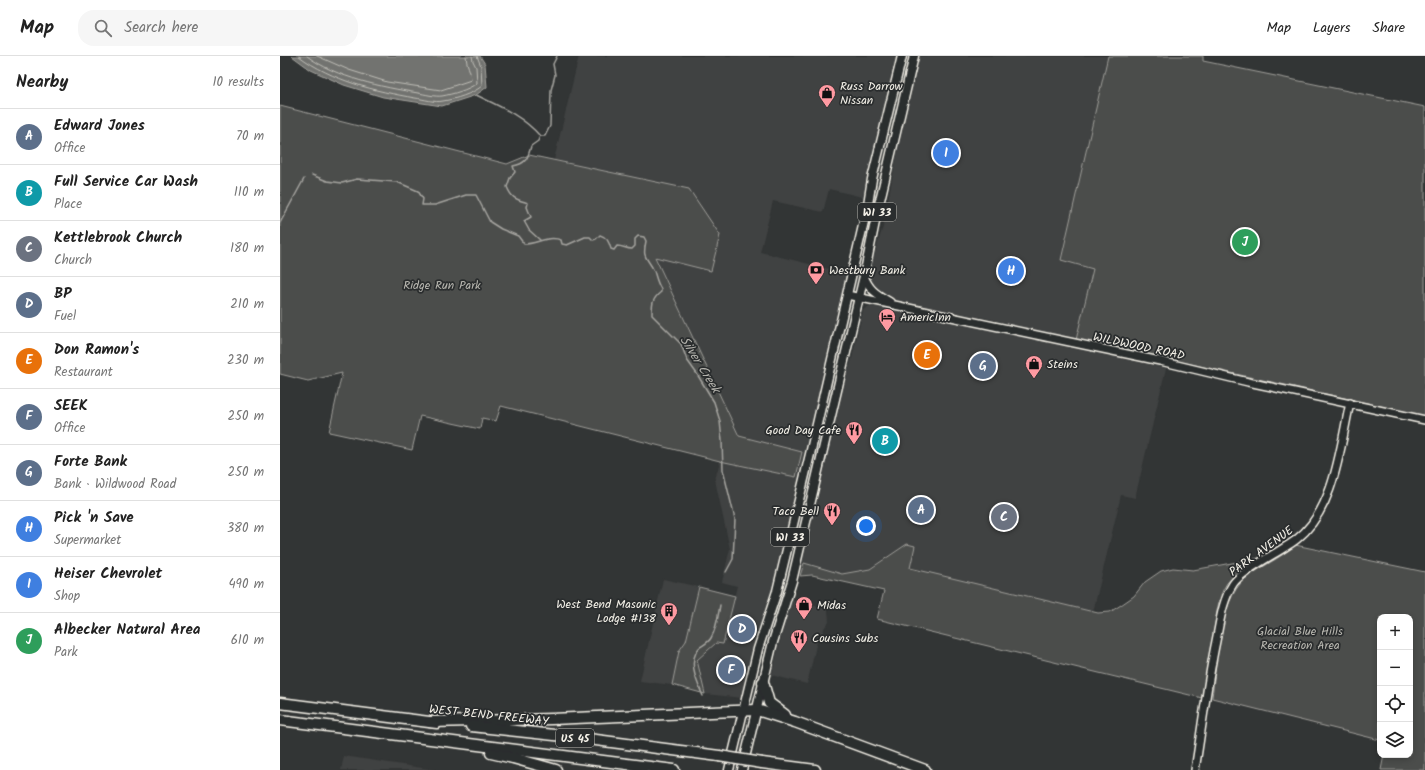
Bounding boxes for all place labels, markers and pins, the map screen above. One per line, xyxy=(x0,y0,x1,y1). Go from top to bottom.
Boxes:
place label: Russ Darrow Nissan xyxy=(840,77,904,110)
shop icon: Russ Darrow Nissan xyxy=(817,83,837,108)
pin: I xyxy=(933,138,959,168)
pin: J xyxy=(1232,227,1258,257)
pin: H xyxy=(998,256,1024,286)
bank icon: Westbury Bank xyxy=(806,260,826,285)
place label: Westbury Bank xyxy=(829,261,906,280)
hotel icon: AmericInn xyxy=(877,307,897,332)
place label: AmericInn xyxy=(900,308,951,327)
pin: E xyxy=(914,340,940,370)
pin: G xyxy=(970,351,996,381)
shop icon: Steins xyxy=(1024,354,1044,379)
place label: Steins xyxy=(1047,355,1078,374)
restaurant icon: Good Day Cafe xyxy=(844,420,864,445)
place label: Good Day Cafe xyxy=(765,421,842,440)
pin: B xyxy=(872,426,898,456)
pin: A xyxy=(908,495,934,525)
restaurant icon: Taco Bell xyxy=(822,501,842,526)
place label: Taco Bell xyxy=(772,502,819,521)
pin: C xyxy=(991,502,1017,532)
place label: West Bend Masonic Lodge #138 xyxy=(556,595,657,628)
shop icon: Midas xyxy=(794,595,814,620)
place label: Midas xyxy=(817,596,846,615)
building icon: West Bend Masonic Lodge #138 xyxy=(659,601,679,626)
pin: D xyxy=(729,614,755,644)
restaurant icon: Cousins Subs xyxy=(789,628,809,653)
place label: Cousins Subs xyxy=(812,629,878,648)
pin: F xyxy=(718,655,744,685)

